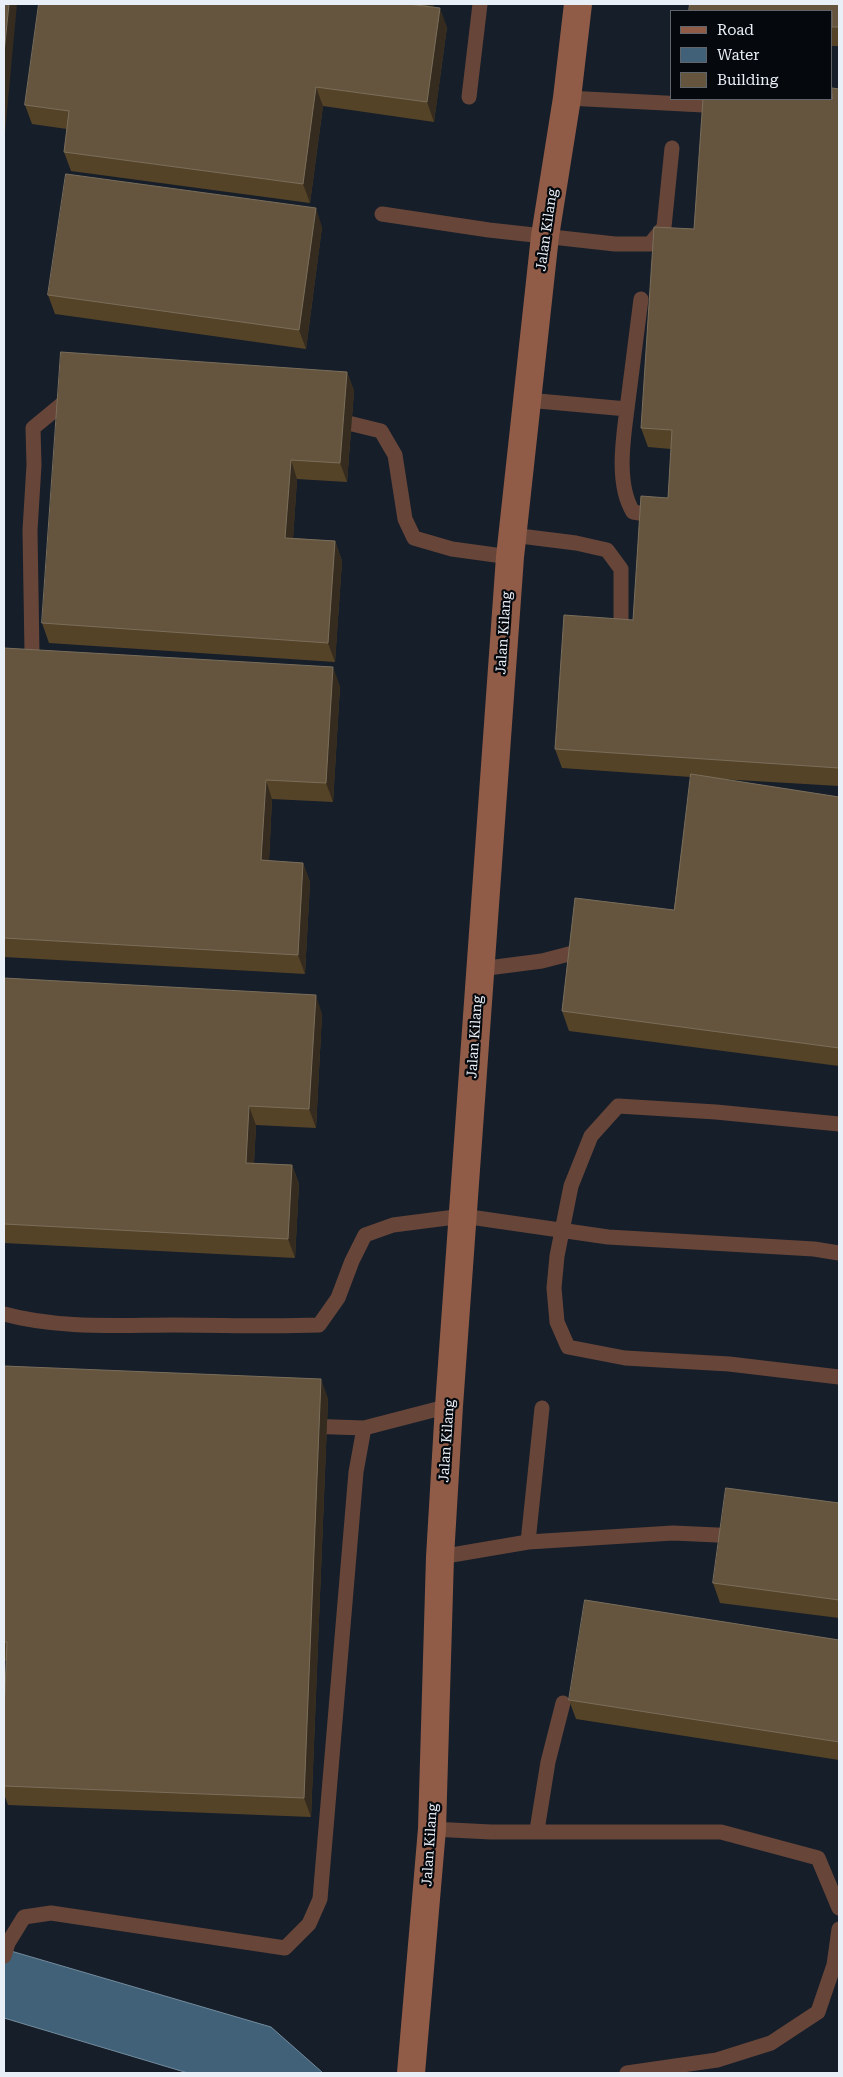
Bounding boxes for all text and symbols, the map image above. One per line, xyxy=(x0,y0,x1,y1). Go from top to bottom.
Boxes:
legend xyxy=(670,10,833,100)
text: Road xyxy=(717,21,754,39)
text: Water xyxy=(717,46,759,64)
text: Building xyxy=(717,71,778,89)
street label: Jalan Kilang xyxy=(533,188,561,272)
street label: Jalan Kilang xyxy=(493,591,515,675)
street label: Jalan Kilang xyxy=(464,995,486,1079)
street label: Jalan Kilang xyxy=(436,1399,458,1483)
street label: Jalan Kilang xyxy=(419,1803,441,1887)

